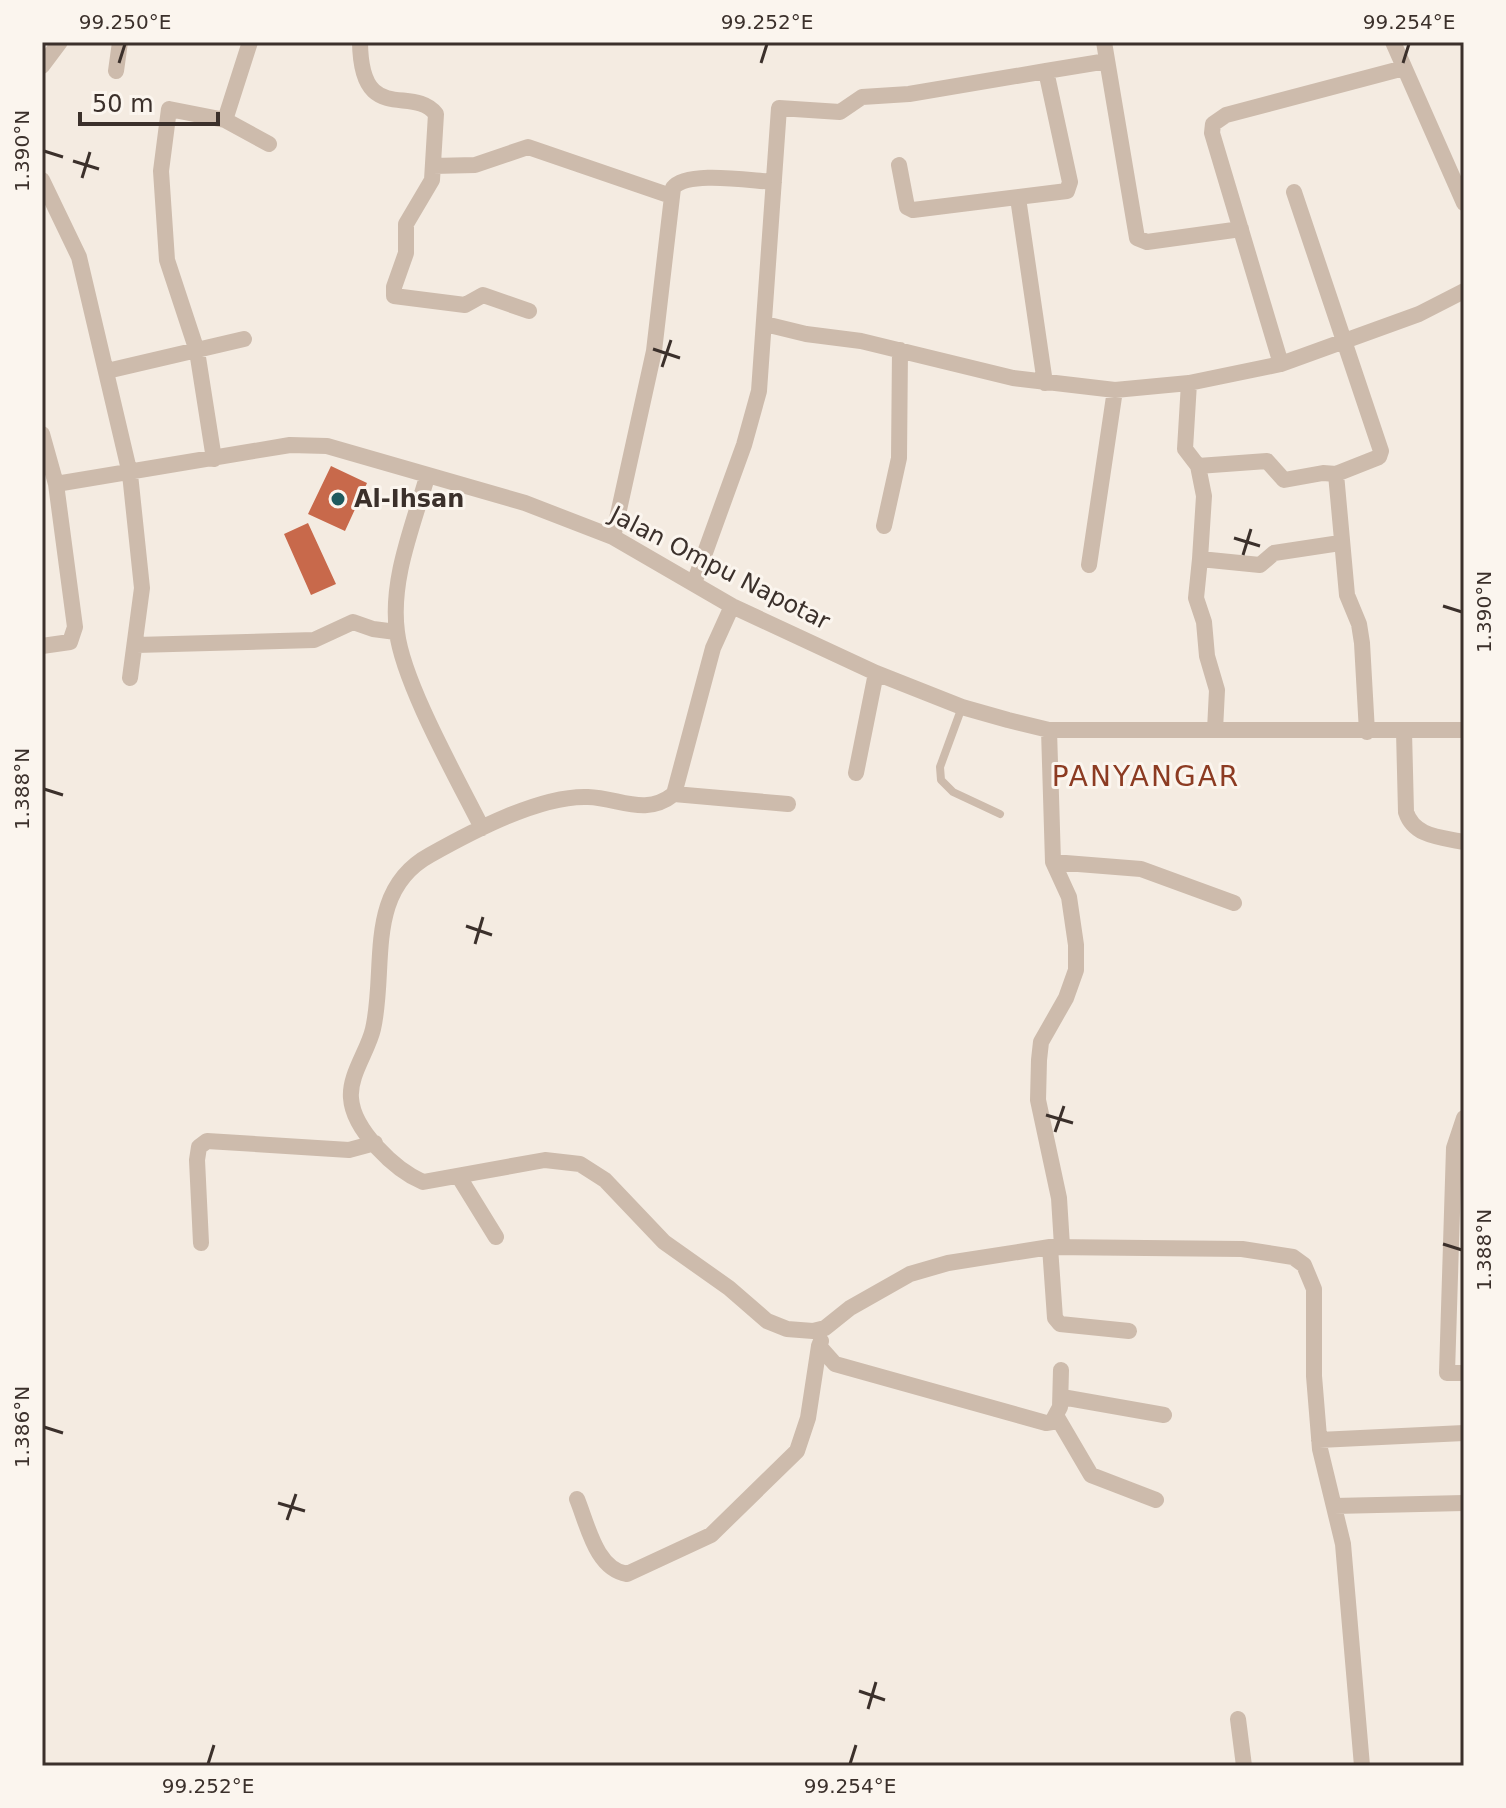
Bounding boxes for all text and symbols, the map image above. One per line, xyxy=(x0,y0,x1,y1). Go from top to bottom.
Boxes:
text: 99.250°E xyxy=(79,10,171,34)
text: 99.252°E xyxy=(721,10,813,34)
text: 99.254°E xyxy=(1363,10,1455,34)
scale bar xyxy=(80,76,218,126)
text: 50 m xyxy=(92,90,154,118)
text: 1.390°N xyxy=(10,110,34,192)
place label: Al-Ihsan xyxy=(354,485,464,513)
marker: Al-Ihsan xyxy=(329,490,347,508)
street label: Jalan Ompu Napotar xyxy=(604,499,835,636)
text: 1.390°N xyxy=(1472,571,1496,653)
text: 1.388°N xyxy=(10,748,34,830)
district label: PANYANGAR xyxy=(1052,760,1240,793)
text: 1.388°N xyxy=(1472,1209,1496,1291)
text: 1.386°N xyxy=(10,1386,34,1468)
text: 99.252°E xyxy=(162,1774,254,1798)
text: 99.254°E xyxy=(804,1774,896,1798)

